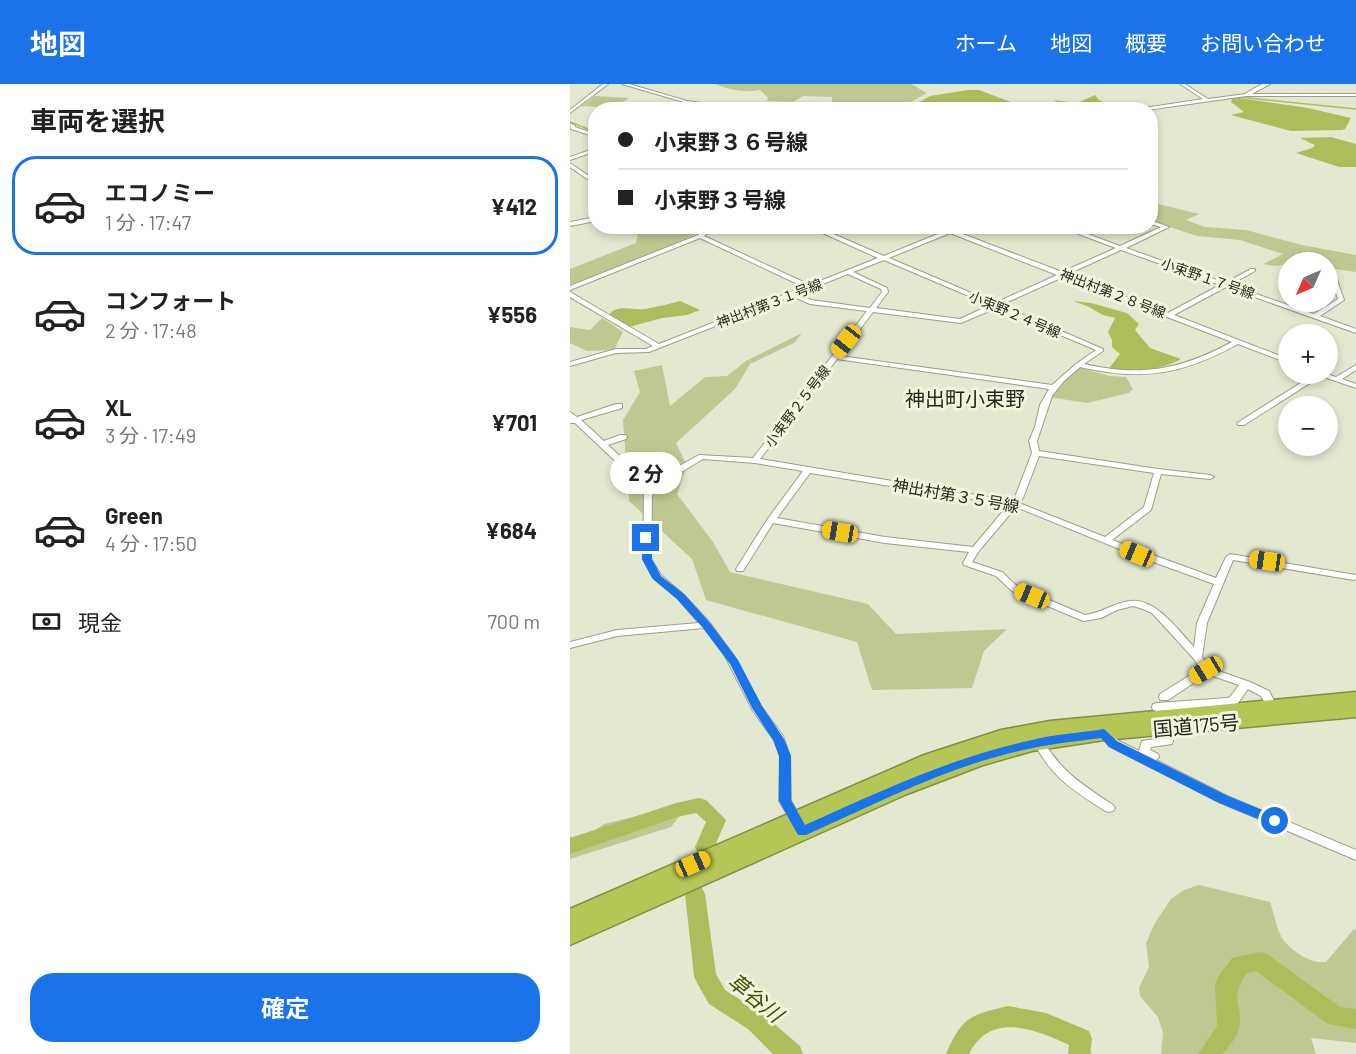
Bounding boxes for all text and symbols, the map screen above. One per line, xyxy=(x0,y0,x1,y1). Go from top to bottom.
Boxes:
text: 地図 xyxy=(30,26,86,60)
text: ホーム xyxy=(955,30,1017,55)
text: 地図 xyxy=(1050,30,1092,55)
text: 概要 xyxy=(1125,30,1167,55)
text: お問い合わせ xyxy=(1200,30,1326,55)
text: 車両を選択 xyxy=(30,104,165,136)
text: 小束野３６号線 xyxy=(654,128,808,154)
icon: car xyxy=(33,179,87,233)
text: エコノミー xyxy=(105,179,215,205)
text: 小束野３号線 xyxy=(654,186,786,212)
text: ¥412 xyxy=(491,193,537,219)
text: 1 分 · 17:47 xyxy=(105,210,191,234)
north arrow xyxy=(1278,252,1338,312)
map controls xyxy=(1278,252,1338,456)
street label: 小束野１７号線 xyxy=(1159,254,1257,302)
street label: 神出村第２８号線 xyxy=(1058,265,1168,321)
street label: 神出村第３１号線 xyxy=(714,275,824,331)
icon: car xyxy=(33,287,87,341)
text: コンフォート xyxy=(105,287,236,313)
street label: 小束野２４号線 xyxy=(967,287,1063,341)
text: ¥556 xyxy=(486,301,537,327)
text: 2 分 · 17:48 xyxy=(105,318,197,342)
car xyxy=(828,321,864,361)
button: + xyxy=(1278,324,1338,384)
street label: 小束野２５号線 xyxy=(761,362,833,450)
district label: 神出町小束野 xyxy=(905,386,1025,410)
text: XL xyxy=(105,394,131,420)
icon: car xyxy=(33,395,87,449)
button: − xyxy=(1278,396,1338,456)
text: ¥701 xyxy=(491,409,537,435)
text: 3 分 · 17:49 xyxy=(105,423,196,447)
callout: 2 分 xyxy=(610,451,682,493)
text: 2 分 xyxy=(628,461,664,485)
street label: 神出村第３５号線 xyxy=(891,475,1021,515)
text: Green xyxy=(105,502,163,528)
icon: car xyxy=(33,503,87,557)
text: ¥684 xyxy=(485,517,537,543)
car xyxy=(821,520,859,544)
route end xyxy=(632,524,659,551)
text: 4 分 · 17:50 xyxy=(105,531,197,555)
car xyxy=(1117,539,1157,569)
car xyxy=(1248,550,1286,572)
car xyxy=(1012,581,1052,611)
icon: cash xyxy=(30,605,63,638)
text: 現金 xyxy=(78,609,122,635)
text: 700 m xyxy=(487,609,540,633)
car xyxy=(1186,653,1226,687)
street label: 国道175号 xyxy=(1152,709,1240,741)
route start xyxy=(1261,807,1288,834)
car xyxy=(673,848,713,880)
water label: 草谷川 xyxy=(724,967,790,1028)
button: 確定 xyxy=(30,973,540,1042)

